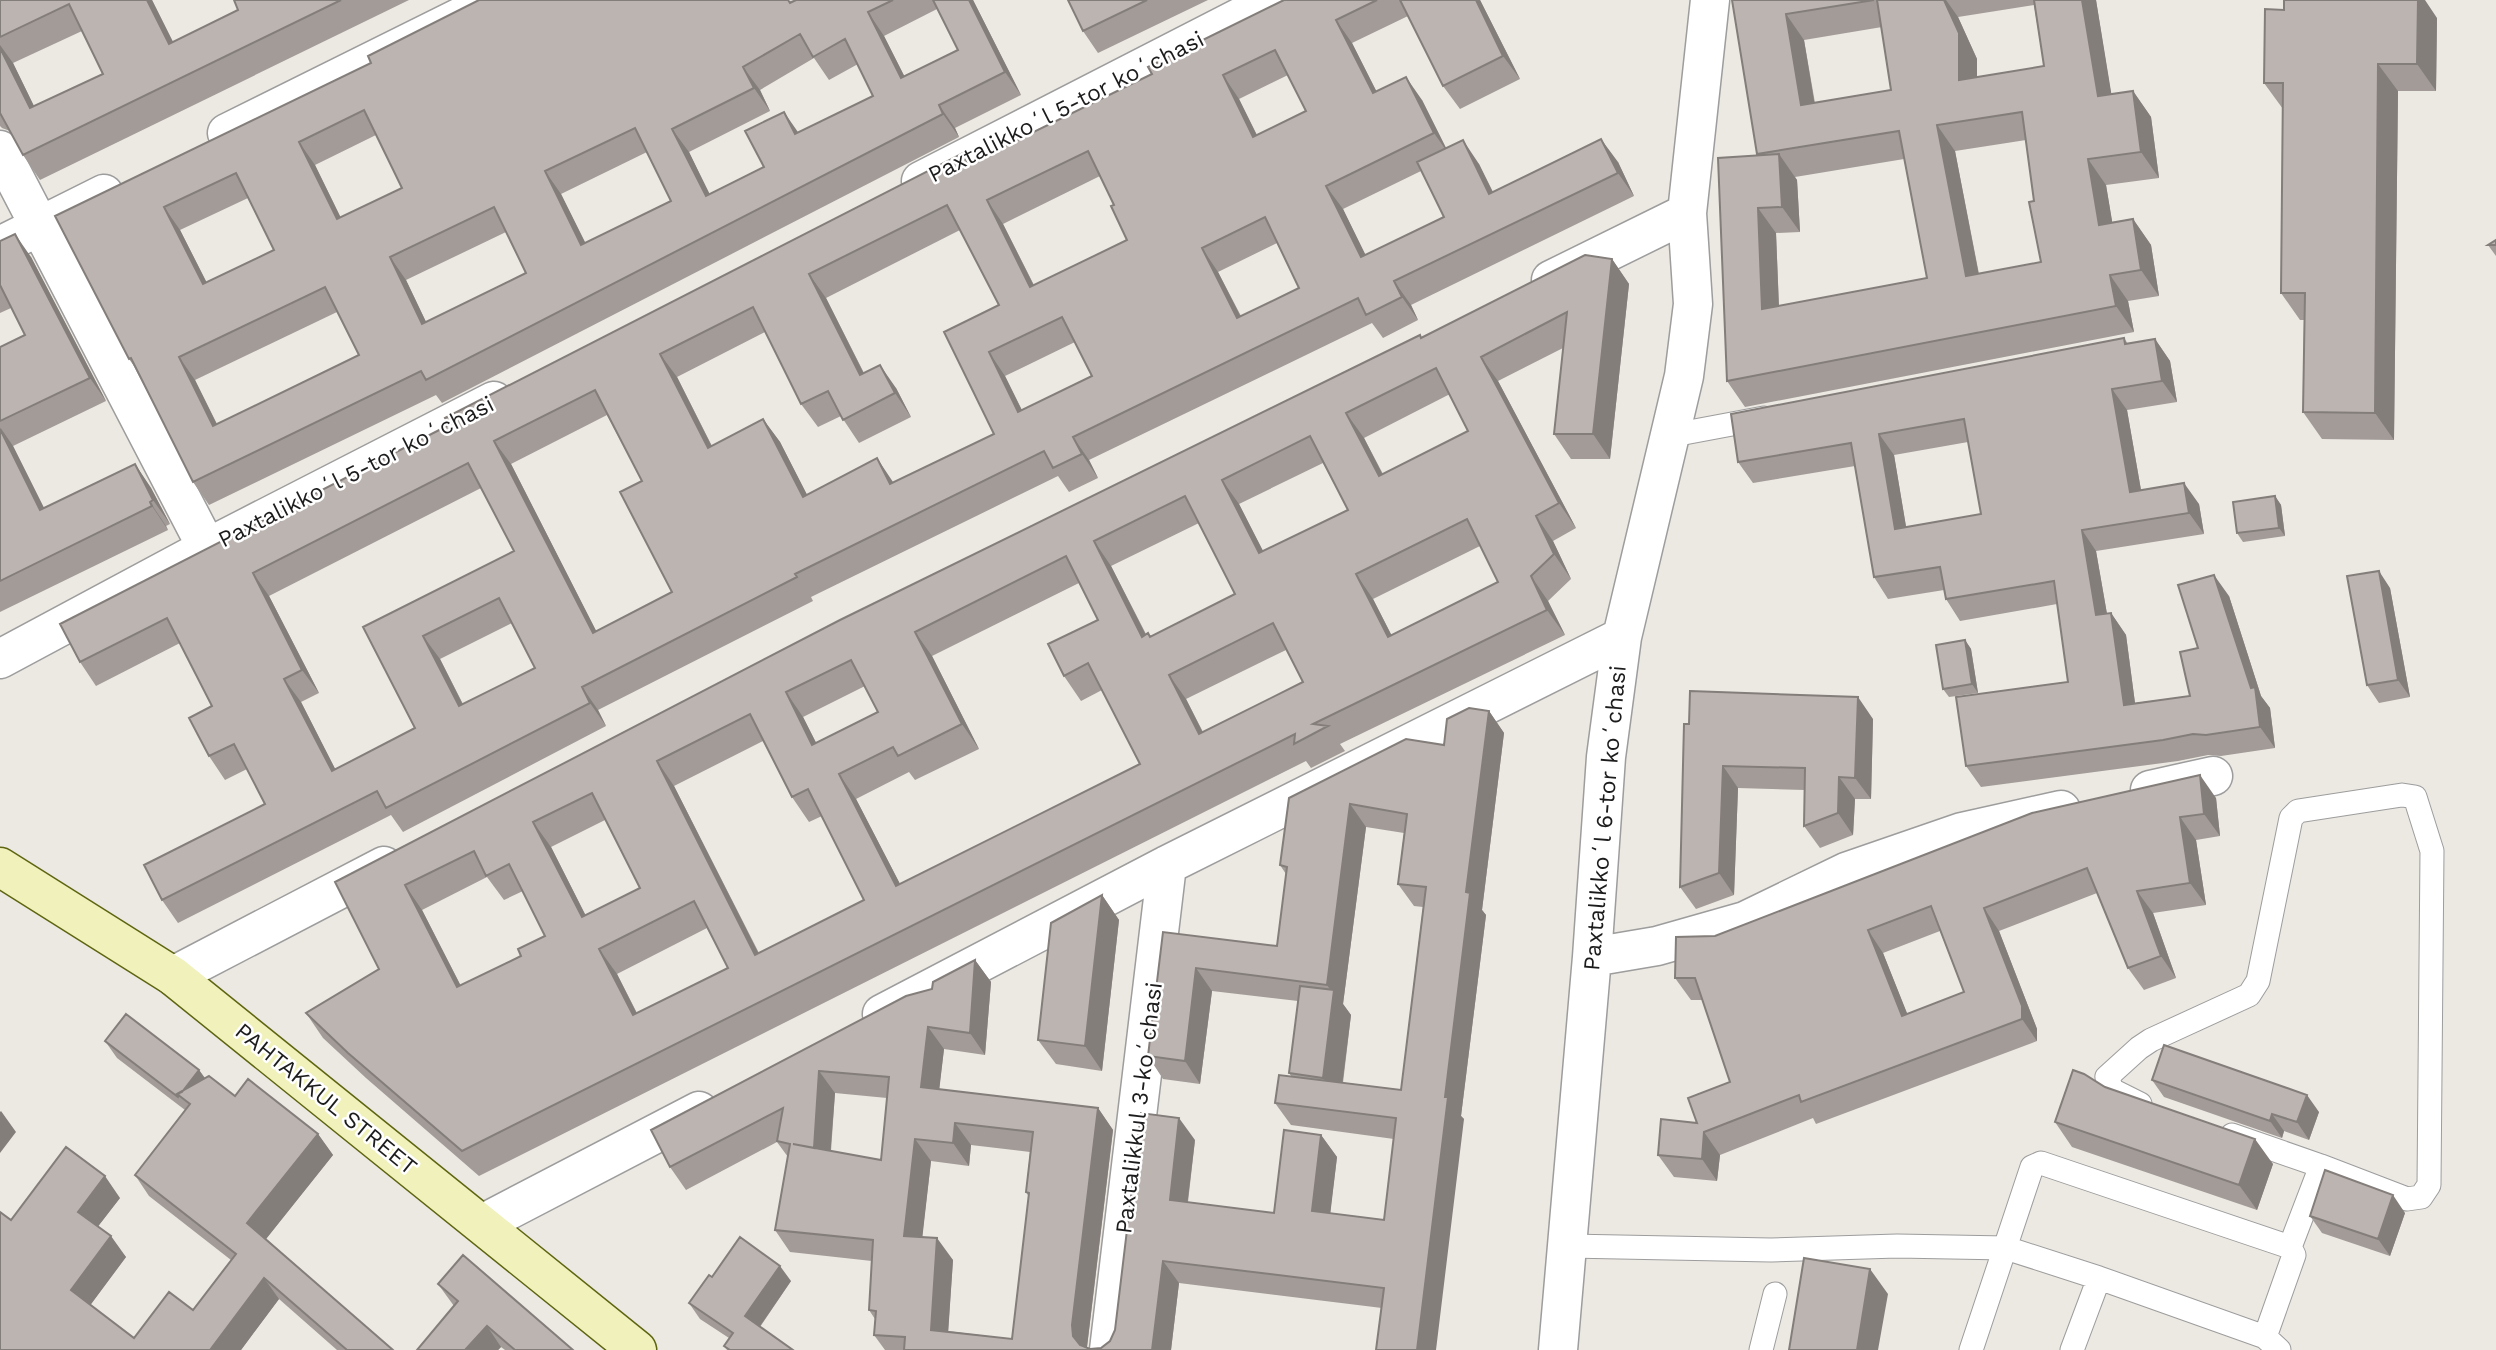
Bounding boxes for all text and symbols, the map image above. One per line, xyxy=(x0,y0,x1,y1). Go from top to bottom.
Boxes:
street label: Paxtalikkoʻl 5-tor koʻchasi xyxy=(924,26,1208,188)
street label: Paxtalikkoʻl 5-tor koʻchasi xyxy=(214,391,498,553)
street label: Paxtalikkoʻl 6-tor koʻchasi xyxy=(1578,664,1632,972)
street label: Paxtalikkul 3-koʻchasi xyxy=(1110,981,1168,1235)
street label: PAHTAKKUL STREET xyxy=(230,1017,422,1181)

